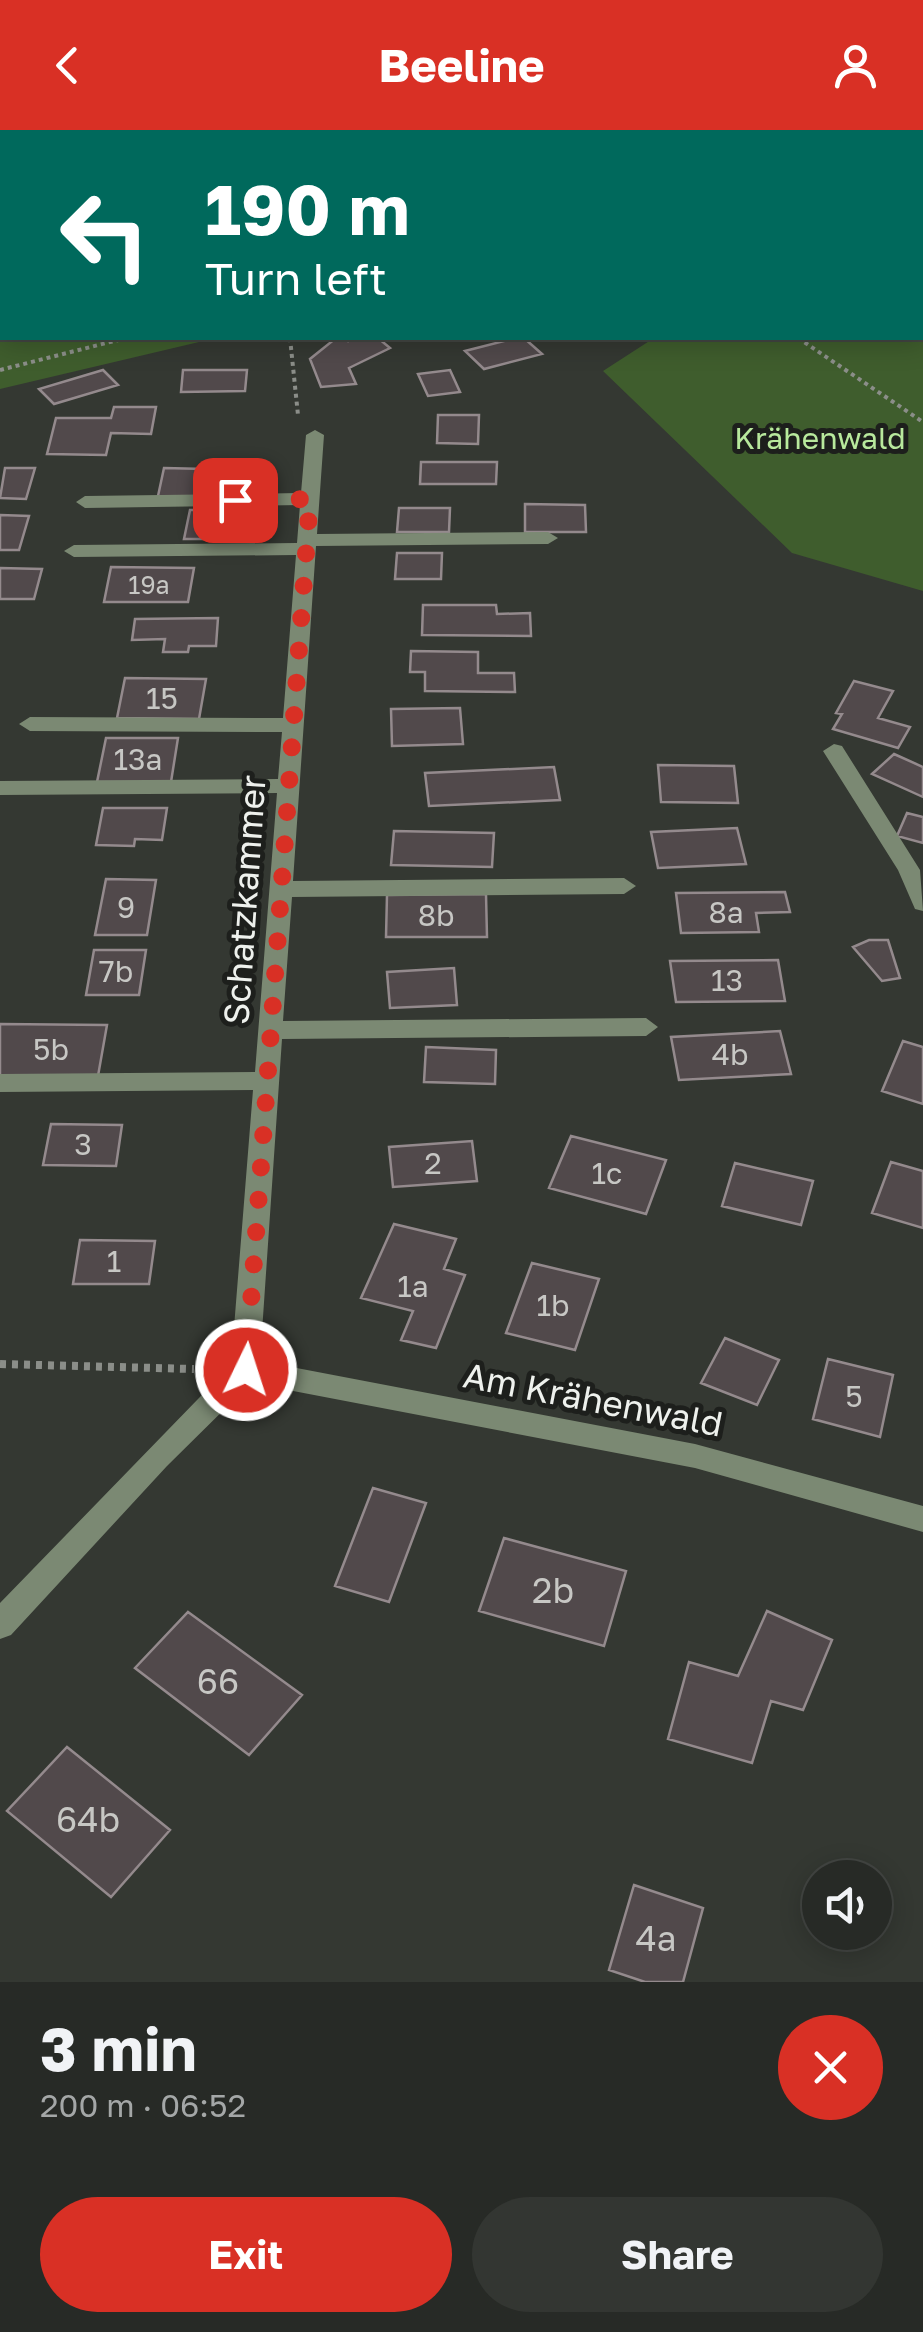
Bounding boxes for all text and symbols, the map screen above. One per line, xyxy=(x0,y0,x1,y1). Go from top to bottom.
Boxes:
icon: back xyxy=(40,38,95,93)
text: Beeline xyxy=(378,38,545,92)
icon: person xyxy=(828,38,883,93)
text: 190 m xyxy=(205,166,410,250)
icon: left xyxy=(40,170,170,300)
text: Turn left xyxy=(205,251,387,305)
park label: Krähenwald xyxy=(734,420,906,456)
pin xyxy=(193,458,278,543)
icon: arrive xyxy=(208,473,263,528)
house number: 19a xyxy=(128,569,170,600)
house number: 15 xyxy=(146,680,178,716)
house number: 13a xyxy=(113,741,163,777)
street label: Schatzkammer xyxy=(214,774,274,1026)
house number: 9 xyxy=(117,889,135,925)
house number: 8a xyxy=(708,894,744,930)
house number: 8b xyxy=(418,897,454,933)
house number: 7b xyxy=(99,953,133,989)
house number: 13 xyxy=(711,962,743,998)
house number: 5b xyxy=(33,1031,69,1067)
house number: 4b xyxy=(712,1036,748,1072)
house number: 3 xyxy=(74,1126,92,1162)
house number: 2 xyxy=(424,1145,442,1181)
house number: 1c xyxy=(592,1155,622,1191)
house number: 1 xyxy=(107,1243,121,1279)
house number: 1a xyxy=(397,1268,429,1304)
house number: 1b xyxy=(537,1287,570,1323)
position arrow xyxy=(194,1318,298,1422)
street label: Am Krähenwald xyxy=(460,1353,726,1445)
house number: 5 xyxy=(845,1378,863,1414)
house number: 2b xyxy=(532,1569,574,1611)
house number: 66 xyxy=(197,1660,239,1702)
house number: 64b xyxy=(56,1798,120,1840)
map controls xyxy=(802,1860,892,1950)
button: sound xyxy=(802,1860,892,1950)
house number: 4a xyxy=(635,1917,677,1959)
text: 3 min xyxy=(40,2012,197,2084)
button: close xyxy=(778,2015,883,2120)
text: 200 m · 06:52 xyxy=(40,2086,246,2124)
button: Exit xyxy=(40,2197,452,2312)
button: Share xyxy=(472,2197,883,2312)

